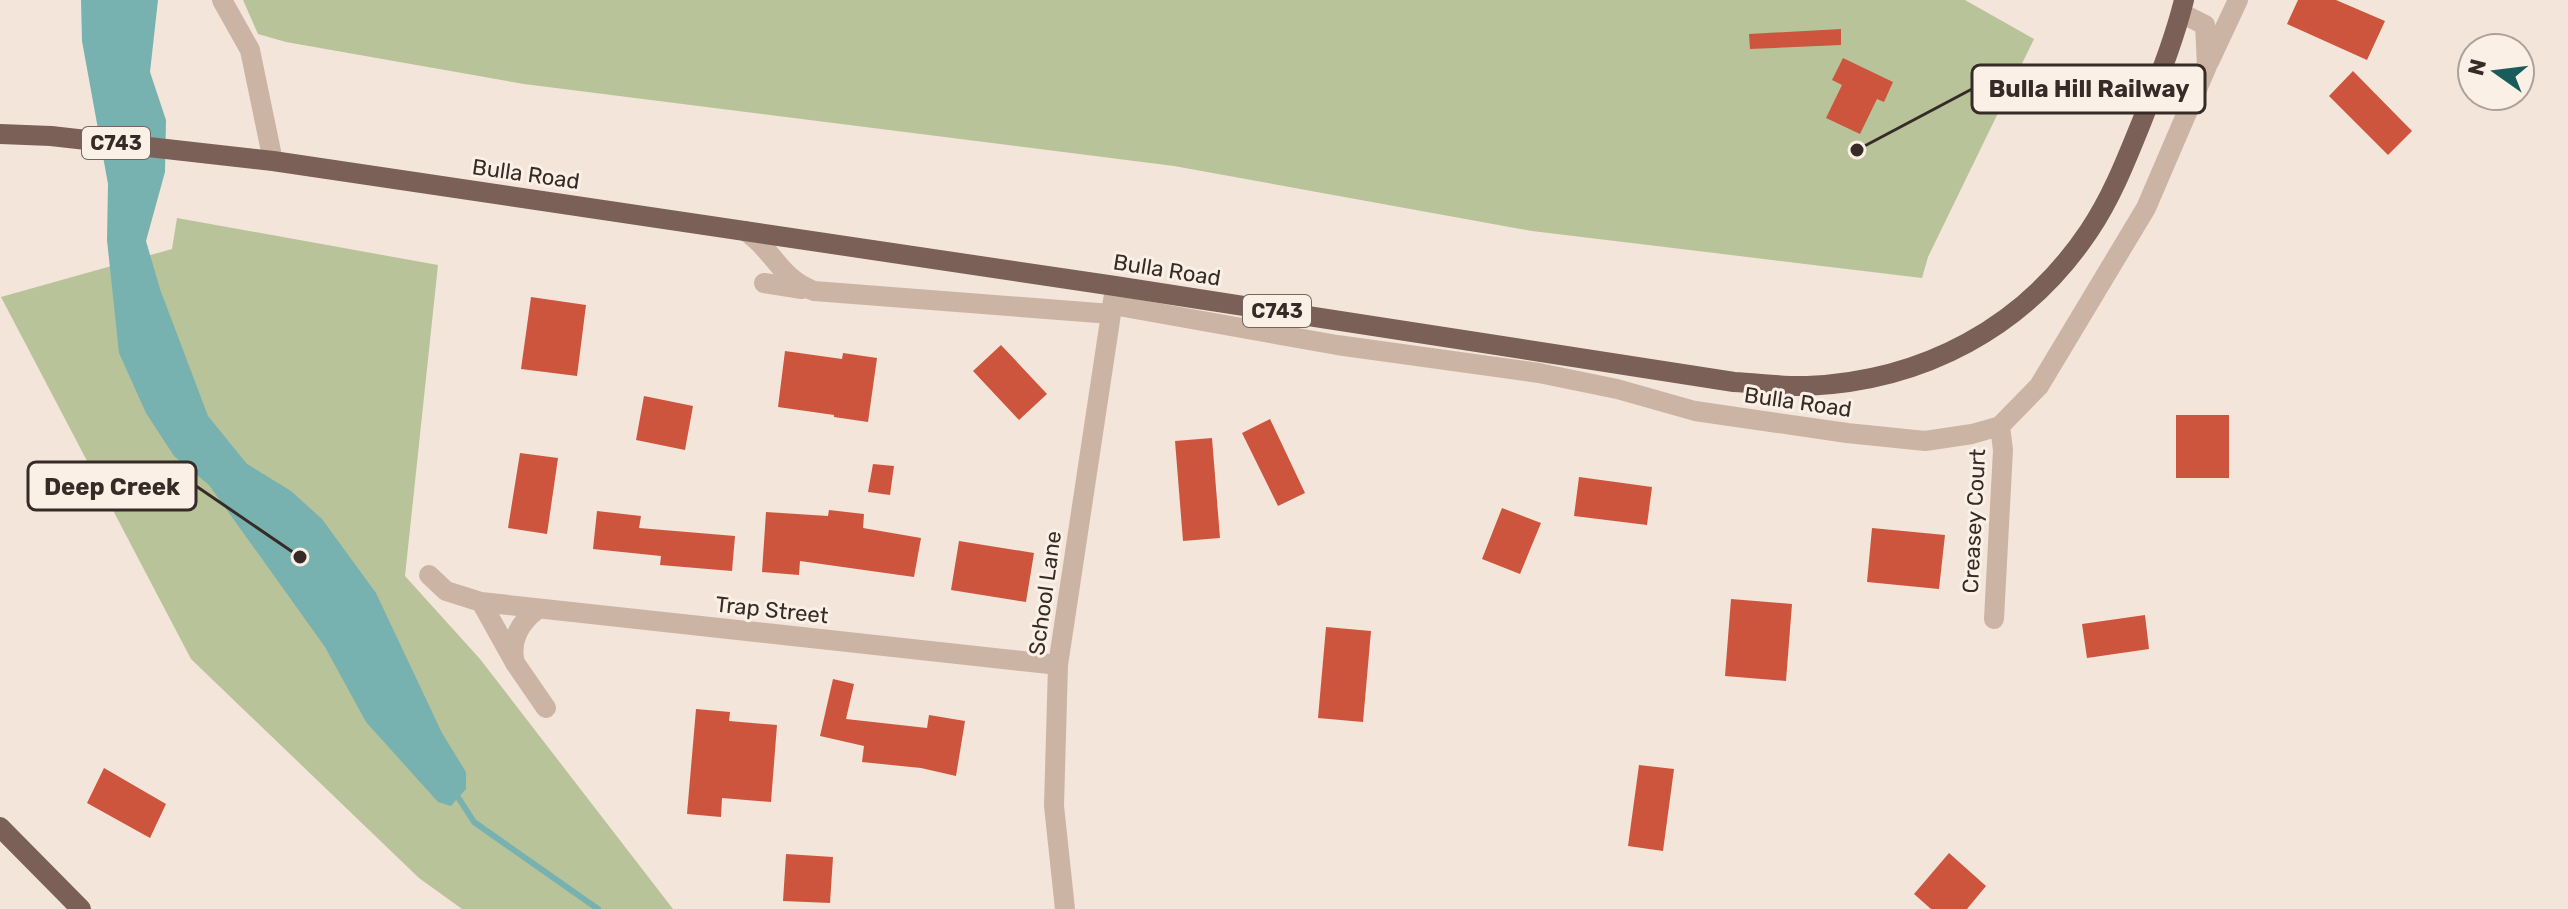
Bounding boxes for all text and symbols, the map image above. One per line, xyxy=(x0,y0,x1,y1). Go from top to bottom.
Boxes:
north arrow xyxy=(2456,32,2536,112)
text: N xyxy=(2462,56,2492,78)
callout: Bulla Hill Railway xyxy=(1972,65,2205,113)
text: Bulla Hill Railway xyxy=(1988,75,2190,103)
road number: C743 xyxy=(82,127,150,159)
street label: Bulla Road xyxy=(470,153,582,195)
street label: Bulla Road xyxy=(1111,248,1223,292)
road number: C743 xyxy=(1243,295,1311,327)
street label: Bulla Road xyxy=(1742,381,1854,423)
street label: Creasey Court xyxy=(1957,448,1991,594)
callout: Deep Creek xyxy=(28,462,196,510)
text: Deep Creek xyxy=(44,473,180,501)
street label: School Lane xyxy=(1023,529,1067,657)
street label: Trap Street xyxy=(714,591,830,629)

